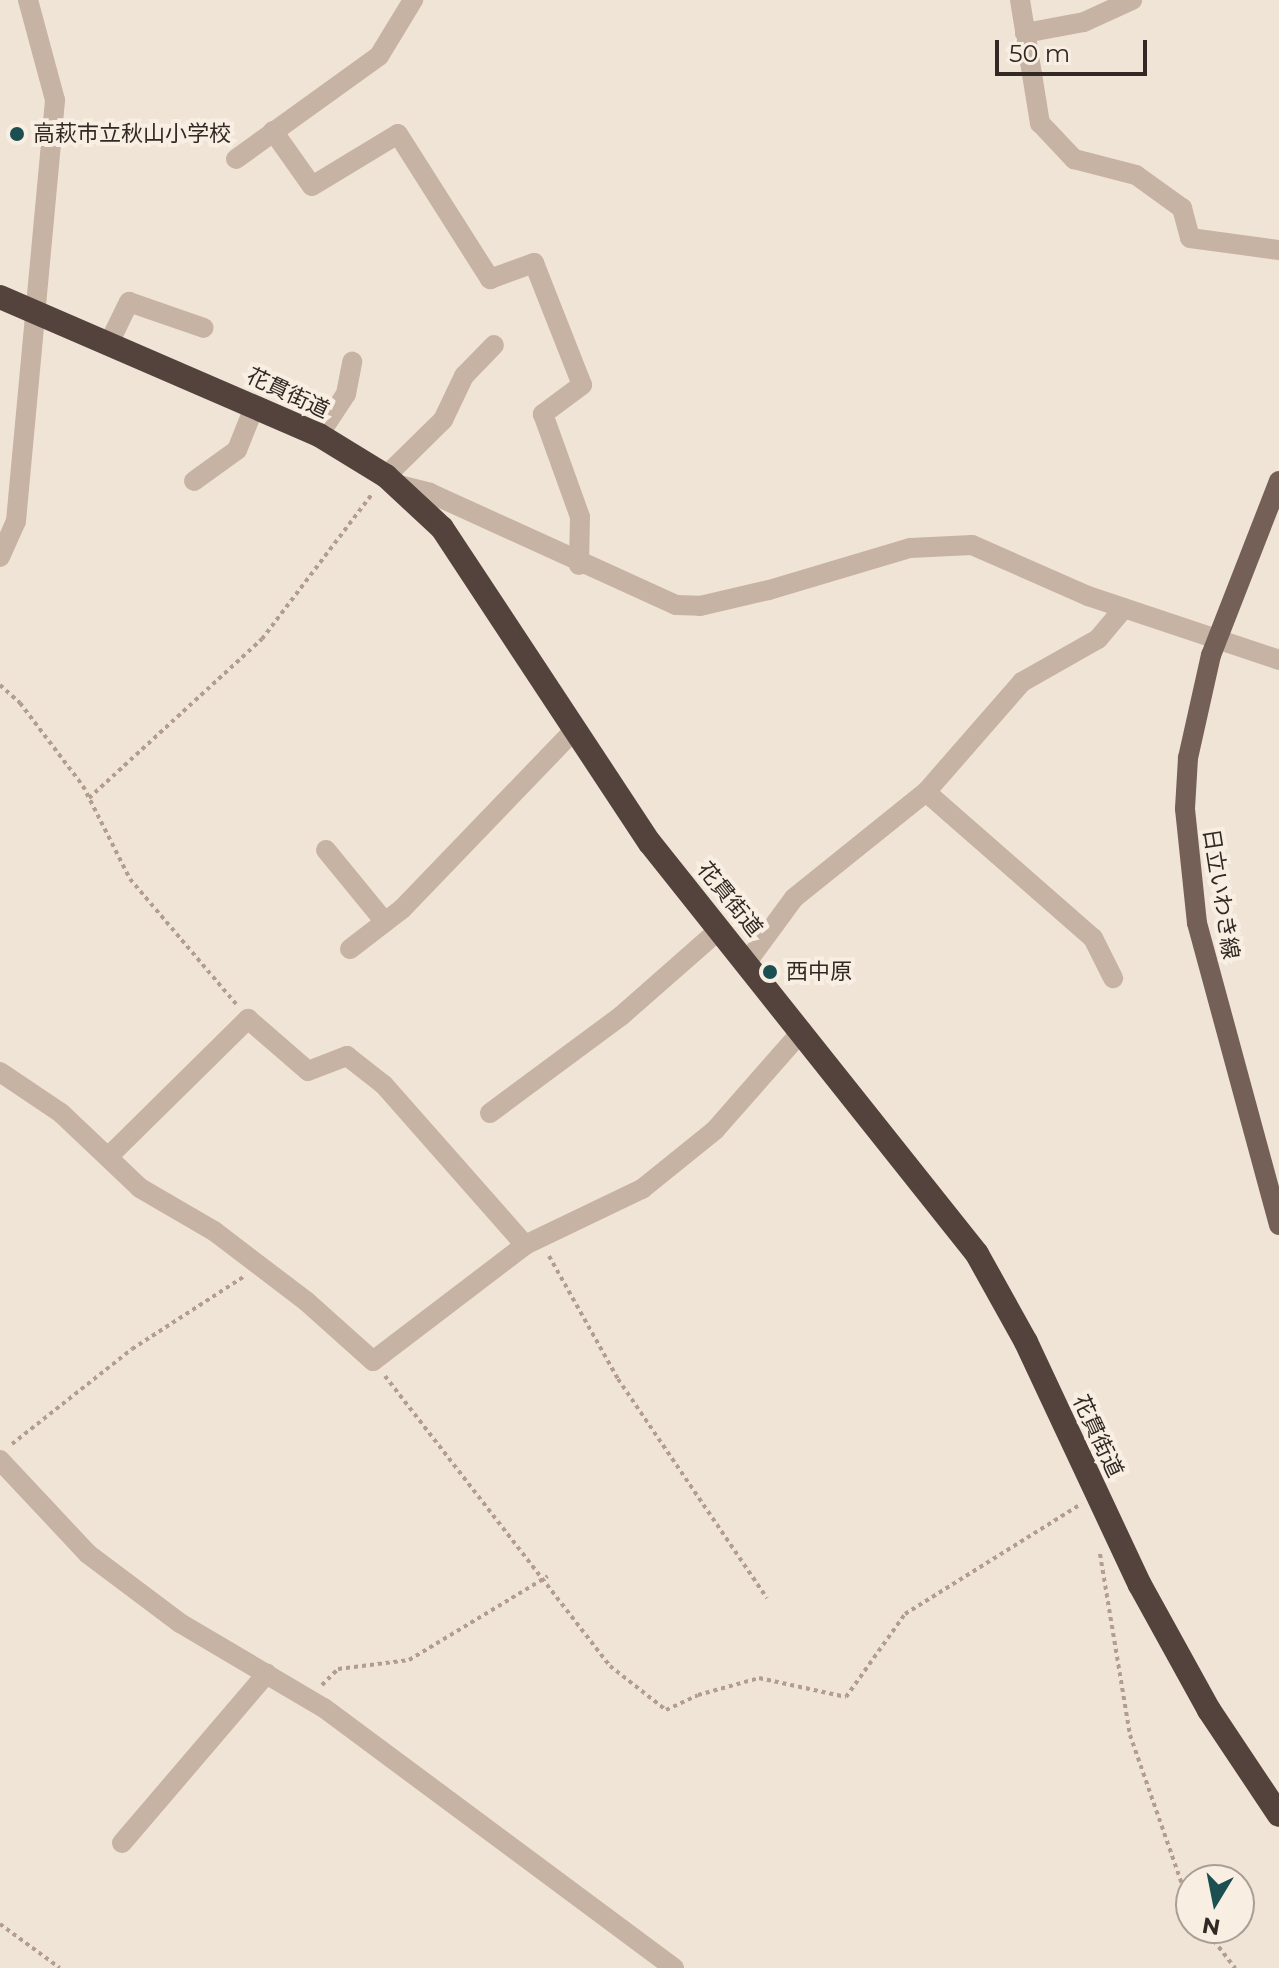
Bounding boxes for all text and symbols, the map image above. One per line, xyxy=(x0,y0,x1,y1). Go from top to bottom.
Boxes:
scale bar xyxy=(999,24,1151,74)
text: 50 m xyxy=(1009,39,1070,68)
place label: 高萩市立秋山小学校 xyxy=(33,121,231,147)
marker: 高萩市立秋山小学校 xyxy=(8,125,26,143)
street label: 花貫街道 xyxy=(243,362,333,424)
street label: 日立いわき線 xyxy=(1198,827,1244,961)
street label: 花貫街道 xyxy=(692,856,768,942)
place label: 西中原 xyxy=(786,959,852,985)
marker: 西中原 xyxy=(761,963,779,981)
street label: 花貫街道 xyxy=(1067,1391,1129,1481)
north arrow xyxy=(1175,1864,1255,1944)
text: N xyxy=(1200,1911,1222,1941)

